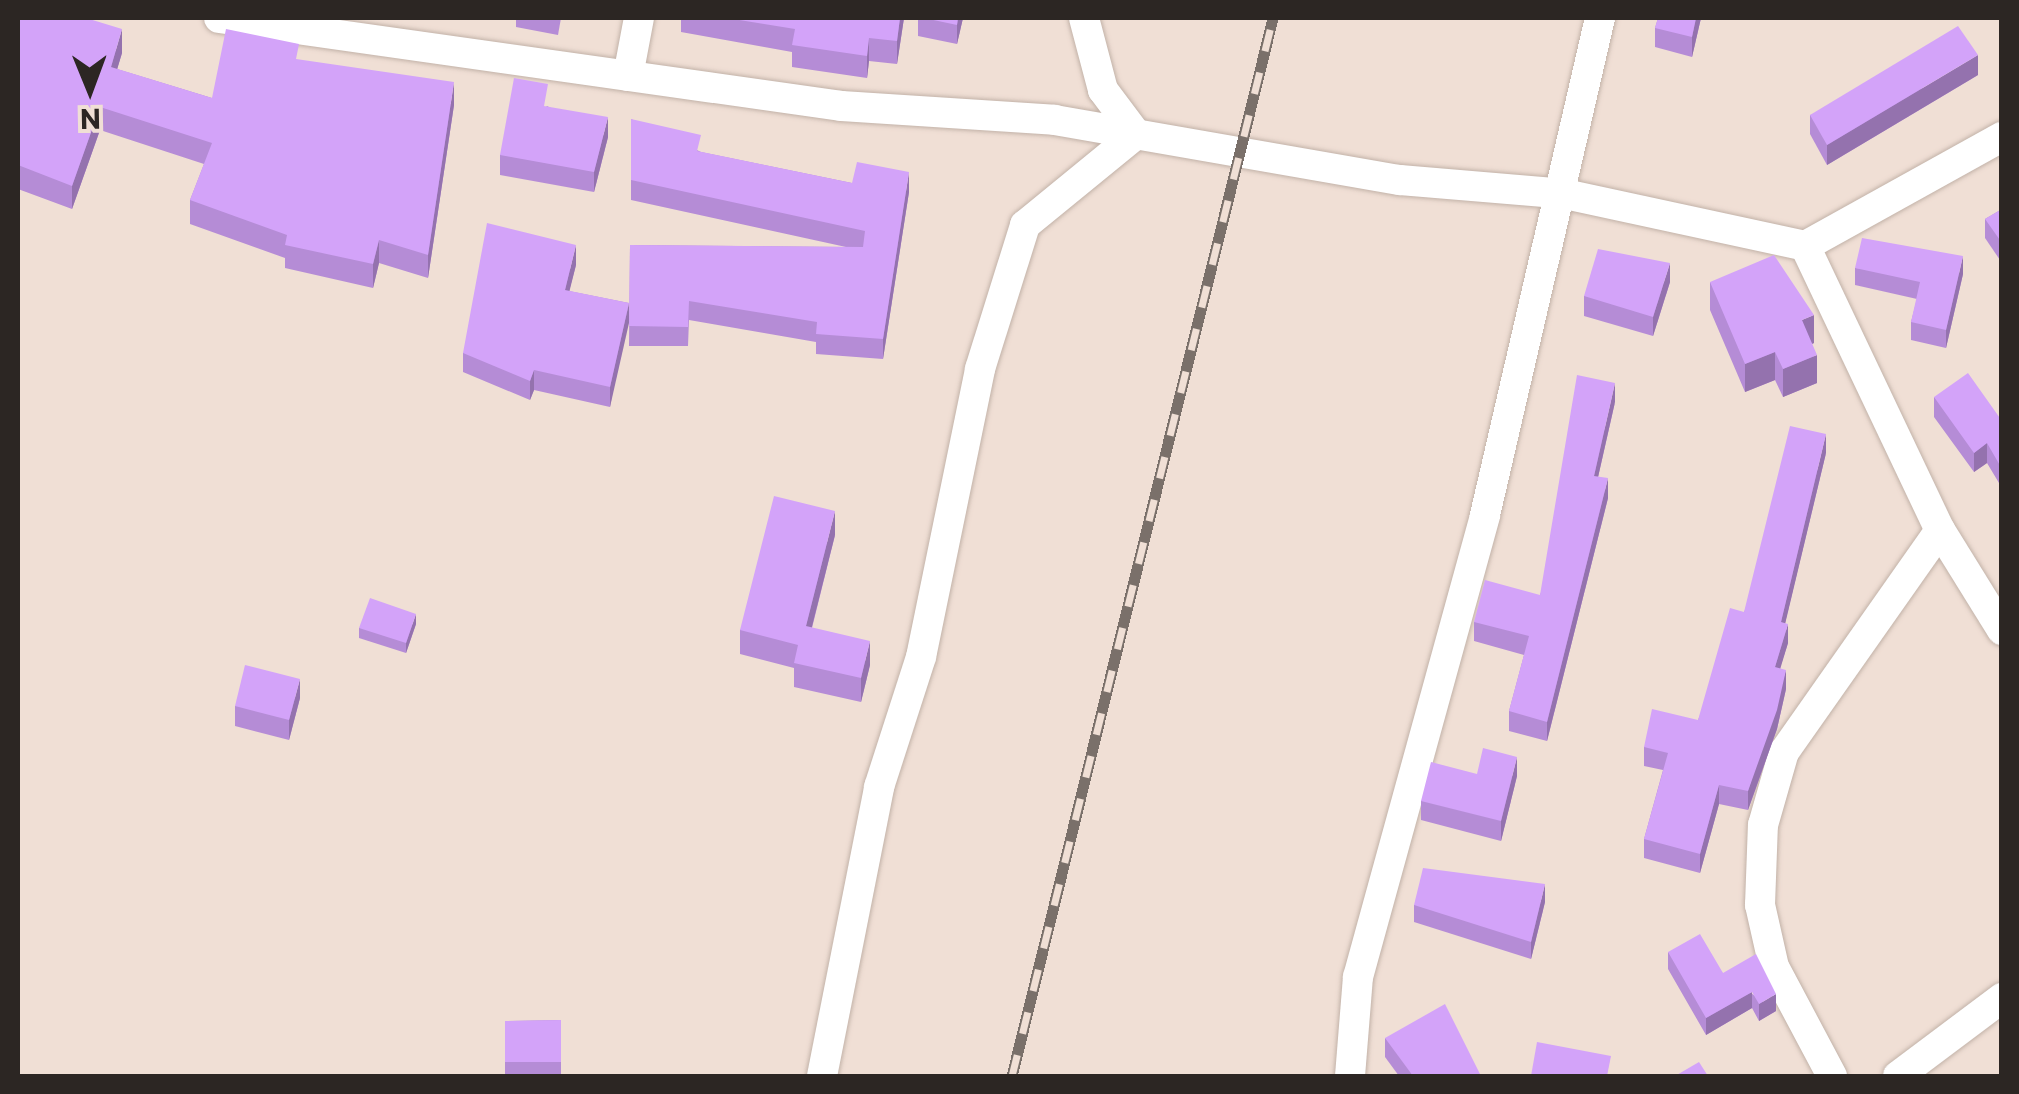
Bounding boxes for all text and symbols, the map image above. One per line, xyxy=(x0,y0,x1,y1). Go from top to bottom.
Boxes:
north arrow xyxy=(40,40,140,140)
text: N xyxy=(80,103,101,137)

